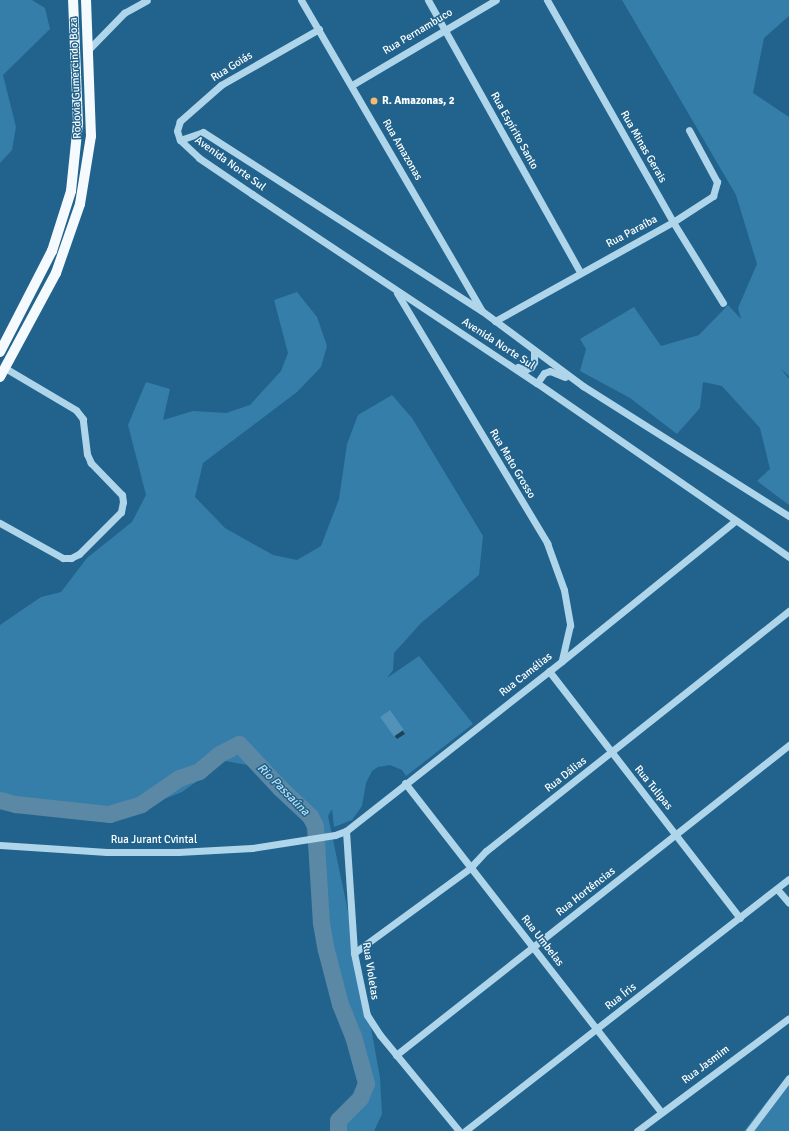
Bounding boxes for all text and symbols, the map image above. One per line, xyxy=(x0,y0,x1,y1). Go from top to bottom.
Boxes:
street label: Rua Pernambuco xyxy=(381,6,455,58)
street label: Rodovia Gumercindo Boza xyxy=(67,17,85,139)
street label: Rua Goiás xyxy=(209,49,255,85)
street label: Rua Espírito Santo xyxy=(487,90,541,172)
place label: R. Amazonas, 2 xyxy=(382,94,455,108)
marker: R. Amazonas, 2 xyxy=(369,96,379,106)
street label: Rua Minas Gerais xyxy=(617,109,669,185)
street label: Rua Amazonas xyxy=(379,117,425,183)
street label: Avenida Norte Sul xyxy=(192,134,268,194)
street label: Rua Paraíba xyxy=(604,213,660,251)
street label: Avenida Norte Sul xyxy=(459,316,537,372)
street label: Rua Mato Grosso xyxy=(486,427,538,501)
street label: Rua Camélias xyxy=(497,650,555,700)
street label: Rua Dálias xyxy=(542,755,590,795)
water label: Rio Passaúna xyxy=(254,761,312,819)
street label: Rua Tulipas xyxy=(631,763,675,813)
street label: Rua Jurant Cvintal xyxy=(111,833,197,847)
street label: Rua Hortências xyxy=(554,865,618,919)
street label: Rua Umbelas xyxy=(518,913,566,969)
street label: Rua Violetas xyxy=(359,941,381,1001)
street label: Rua Íris xyxy=(603,981,639,1013)
street label: Rua Jasmim xyxy=(680,1043,732,1087)

